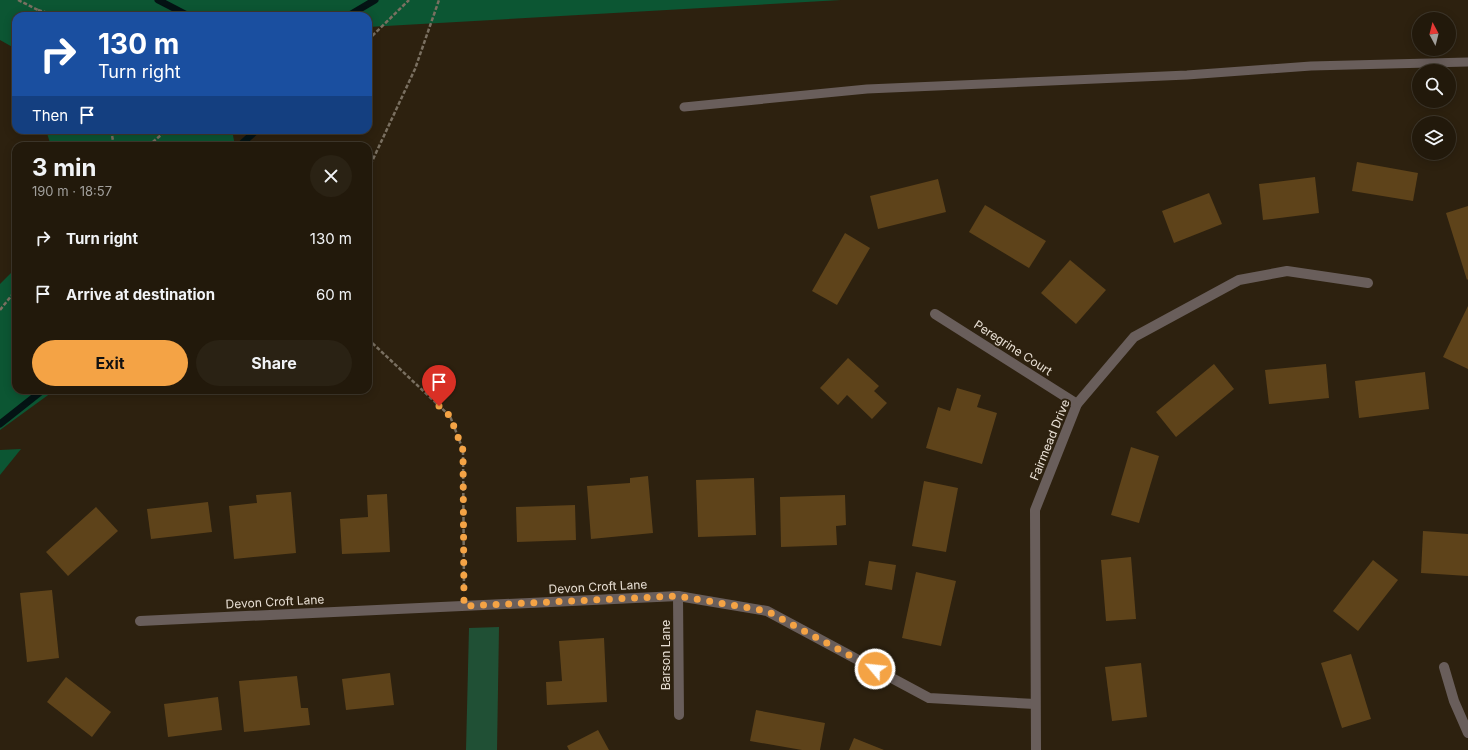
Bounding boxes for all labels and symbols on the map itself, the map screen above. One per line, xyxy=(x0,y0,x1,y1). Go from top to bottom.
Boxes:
north arrow xyxy=(1412,12,1456,56)
street label: Peregrine Court xyxy=(971,317,1055,378)
pin xyxy=(422,365,456,406)
street label: Fairmead Drive xyxy=(1026,397,1073,482)
street label: Devon Croft Lane xyxy=(548,576,648,597)
street label: Devon Croft Lane xyxy=(225,591,325,612)
street label: Barson Lane xyxy=(658,620,673,690)
position arrow xyxy=(854,648,896,690)

